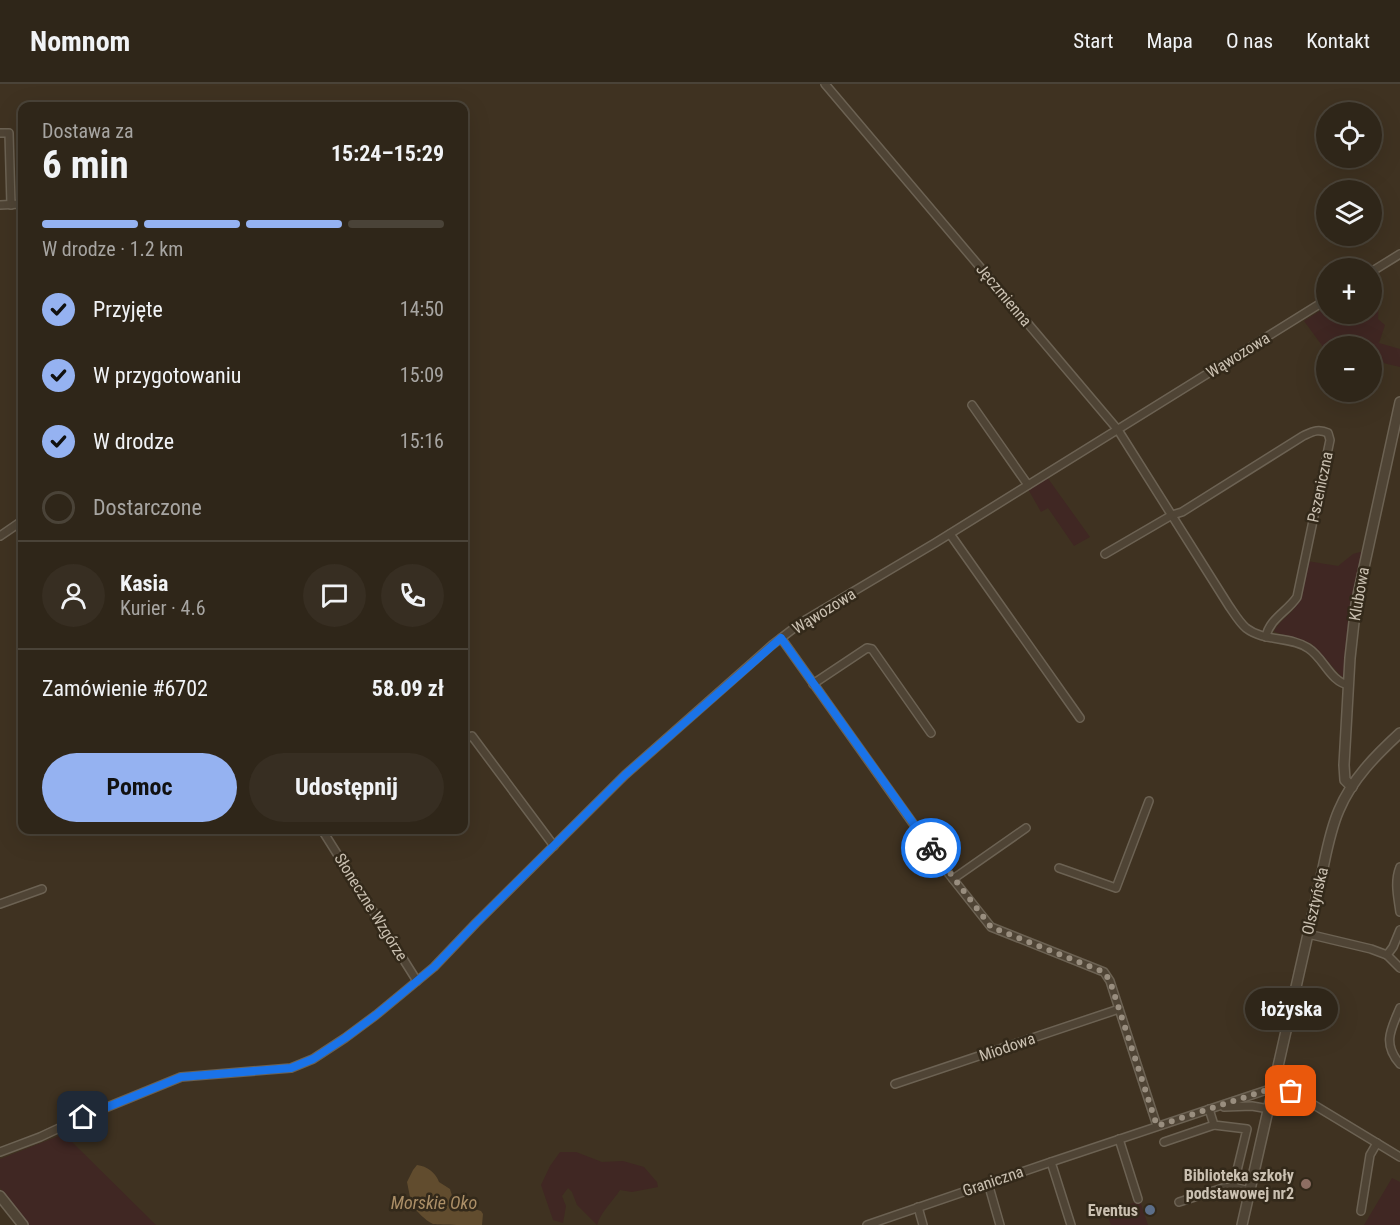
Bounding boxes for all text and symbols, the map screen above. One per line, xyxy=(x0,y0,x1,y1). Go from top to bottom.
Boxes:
text: Nomnom xyxy=(30,25,130,58)
text: Start xyxy=(1073,29,1114,53)
text: Mapa xyxy=(1147,29,1193,53)
text: O nas xyxy=(1226,29,1273,53)
text: Kontakt xyxy=(1306,29,1370,53)
map controls xyxy=(1316,102,1382,402)
button: locate xyxy=(1316,102,1382,168)
text: Dostawa za xyxy=(42,119,134,143)
text: 15:24–15:29 xyxy=(331,141,444,166)
text: 6 min xyxy=(42,142,129,188)
button: layers xyxy=(1316,180,1382,246)
text: W drodze · 1.2 km xyxy=(42,237,183,261)
button: + xyxy=(1316,258,1382,324)
street label: Jęczmienna xyxy=(972,260,1036,330)
icon: check xyxy=(42,293,75,326)
text: Przyjęte xyxy=(93,297,163,322)
text: 14:50 xyxy=(400,297,444,321)
street label: Wąwozowa xyxy=(1203,328,1273,382)
button: − xyxy=(1316,336,1382,402)
icon: check xyxy=(42,359,75,392)
text: W przygotowaniu xyxy=(93,363,241,388)
text: 15:09 xyxy=(400,363,444,387)
icon: check xyxy=(42,425,75,458)
text: W drodze xyxy=(93,429,174,454)
text: 15:16 xyxy=(400,429,444,453)
street label: Pszeniczna xyxy=(1303,450,1337,524)
text: Dostarczone xyxy=(93,495,202,520)
button: person xyxy=(42,564,105,627)
button: chat xyxy=(303,564,366,627)
button: phone xyxy=(381,564,444,627)
street label: Klubowa xyxy=(1345,566,1373,622)
text: Kasia xyxy=(120,571,168,596)
street label: Wąwozowa xyxy=(789,584,859,638)
text: Kurier · 4.6 xyxy=(120,596,206,620)
text: Zamówienie #6702 xyxy=(42,676,208,701)
text: 58.09 zł xyxy=(372,676,444,701)
button: Pomoc xyxy=(42,753,237,822)
button: Udostępnij xyxy=(249,753,444,822)
courier xyxy=(901,818,961,878)
icon: bike xyxy=(915,832,948,865)
street label: Słoneczne Wzgórze xyxy=(330,850,412,964)
street label: Olsztyńska xyxy=(1298,865,1332,937)
callout: łożyska xyxy=(1244,989,1338,1031)
text: łożyska xyxy=(1261,997,1322,1021)
street label: Miodowa xyxy=(977,1029,1037,1065)
pin xyxy=(1265,1065,1316,1116)
icon: bag xyxy=(1274,1074,1307,1107)
pin xyxy=(57,1091,108,1142)
icon: home xyxy=(66,1100,99,1133)
street label: Graniczna xyxy=(960,1162,1026,1200)
place label: Biblioteka szkoły podstawowej nr2 xyxy=(1184,1166,1294,1203)
marker: Biblioteka szkoły podstawowej nr2 xyxy=(1299,1177,1313,1191)
water label: Morskie Oko xyxy=(391,1192,477,1213)
place label: Eventus xyxy=(1088,1201,1138,1220)
marker: Eventus xyxy=(1143,1203,1157,1217)

